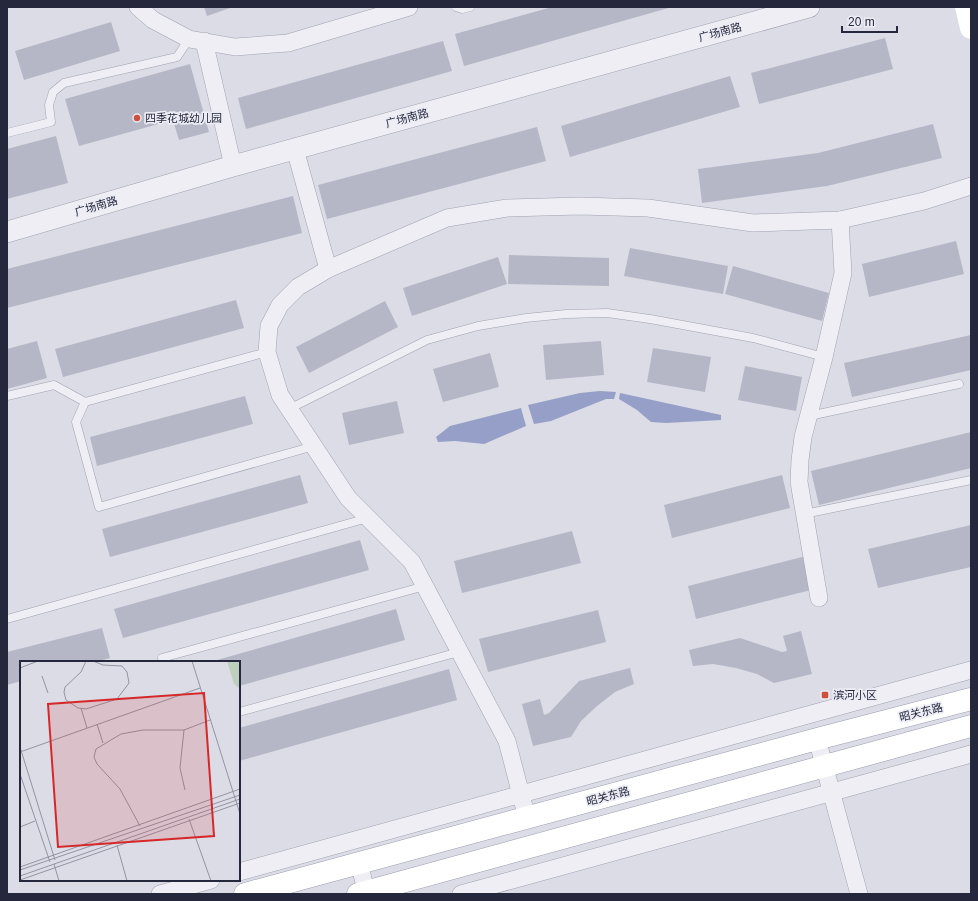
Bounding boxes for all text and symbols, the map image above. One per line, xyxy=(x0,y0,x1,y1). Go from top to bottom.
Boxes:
scale bar xyxy=(842,8,897,34)
text: 20 m xyxy=(848,15,875,29)
street label: 广场南路 xyxy=(697,21,743,43)
street label: 广场南路 xyxy=(384,107,430,129)
place label: 四季花城幼儿园 xyxy=(145,112,222,124)
marker: 四季花城幼儿园 xyxy=(132,113,142,123)
street label: 广场南路 xyxy=(73,194,119,218)
inset map xyxy=(20,661,240,881)
place label: 滨河小区 xyxy=(833,689,877,701)
marker: 滨河小区 xyxy=(820,690,830,700)
street label: 昭关东路 xyxy=(898,701,944,723)
street label: 昭关东路 xyxy=(585,785,631,807)

